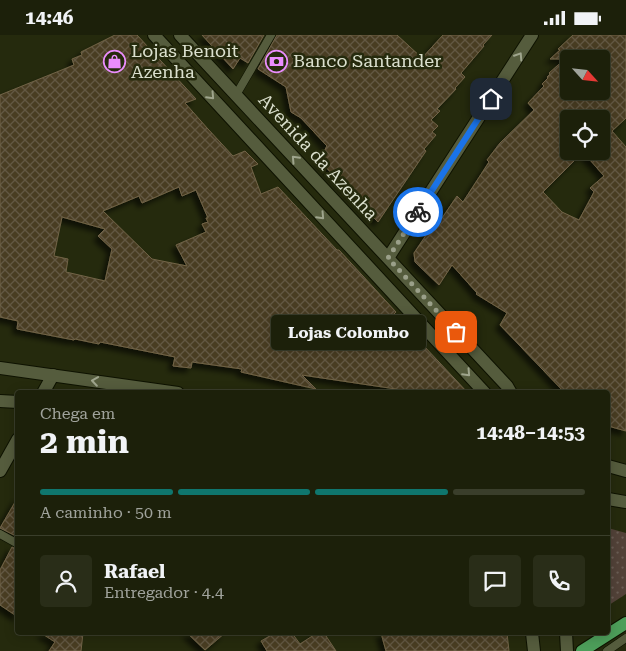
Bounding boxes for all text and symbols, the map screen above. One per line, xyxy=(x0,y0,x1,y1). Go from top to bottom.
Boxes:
text: 14:46 xyxy=(25,6,74,29)
place label: Lojas Benoit Azenha xyxy=(131,40,239,82)
shop icon: Lojas Benoit Azenha xyxy=(103,49,127,73)
bank icon: Banco Santander xyxy=(265,49,289,73)
place label: Banco Santander xyxy=(293,50,441,71)
north arrow xyxy=(560,50,610,100)
map controls xyxy=(560,50,610,160)
one-way arrow xyxy=(513,52,522,61)
pin xyxy=(470,78,512,120)
icon: home xyxy=(477,85,505,113)
street label: Avenida da Azenha xyxy=(254,89,382,224)
one-way arrow xyxy=(205,91,214,100)
button: locate xyxy=(560,110,610,160)
one-way arrow xyxy=(292,155,301,164)
courier xyxy=(393,187,443,237)
icon: bike xyxy=(404,198,432,226)
one-way arrow xyxy=(316,210,325,219)
pin xyxy=(435,311,477,353)
callout: Lojas Colombo xyxy=(271,315,426,349)
icon: bag xyxy=(442,318,470,346)
text: Lojas Colombo xyxy=(288,323,409,342)
one-way arrow xyxy=(462,368,471,377)
one-way arrow xyxy=(91,376,99,387)
text: Chega em xyxy=(40,404,115,423)
text: 14:48–14:53 xyxy=(476,421,585,444)
text: 2 min xyxy=(40,423,129,461)
text: A caminho · 50 m xyxy=(40,503,172,522)
button: person xyxy=(40,555,92,607)
button: chat xyxy=(469,555,521,607)
button: phone xyxy=(533,555,585,607)
text: Rafael xyxy=(104,560,165,583)
text: Entregador · 4.4 xyxy=(104,583,224,602)

